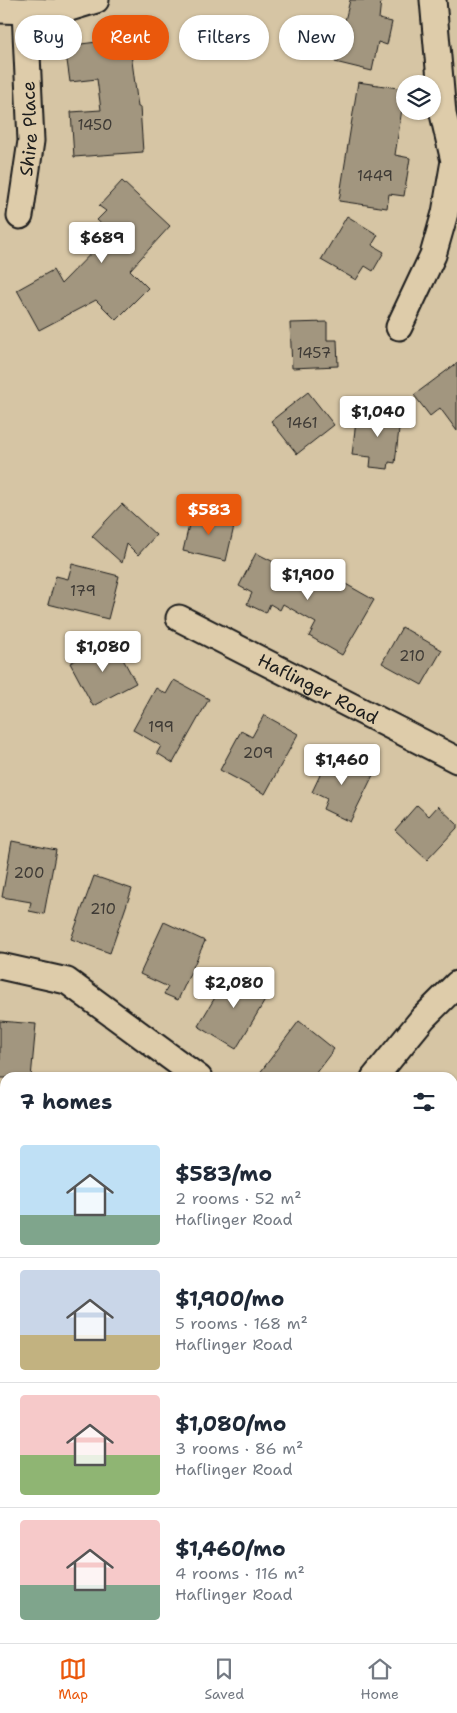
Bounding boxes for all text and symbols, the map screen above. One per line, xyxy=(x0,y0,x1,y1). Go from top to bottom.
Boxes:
chip: Buy xyxy=(15,15,82,60)
chip: Rent xyxy=(92,15,169,60)
chip: Filters xyxy=(179,15,269,60)
chip: New xyxy=(279,15,354,60)
map controls xyxy=(396,75,441,120)
button: layers xyxy=(396,75,441,120)
street label: Shire Place xyxy=(14,81,43,178)
house number: 1450 xyxy=(77,115,113,135)
house number: 1449 xyxy=(357,166,393,186)
pin: $689 xyxy=(72,222,132,264)
text: $689 xyxy=(80,227,124,248)
house number: 1457 xyxy=(297,343,331,363)
pin: $1,040 xyxy=(337,396,419,438)
text: $1,040 xyxy=(351,401,405,422)
house number: 1461 xyxy=(286,413,318,433)
pin: $583 xyxy=(179,494,239,536)
text: $583 xyxy=(187,499,231,520)
pin: $1,900 xyxy=(267,558,349,601)
text: $1,900 xyxy=(282,564,334,585)
house number: 179 xyxy=(70,581,96,601)
pin: $1,080 xyxy=(62,630,144,673)
text: $1,080 xyxy=(76,636,130,657)
house number: 210 xyxy=(399,646,425,666)
street label: Haflinger Road xyxy=(254,648,382,730)
house number: 199 xyxy=(148,717,174,737)
house number: 209 xyxy=(243,743,273,763)
pin: $1,460 xyxy=(301,744,383,786)
text: $1,460 xyxy=(315,749,369,770)
house number: 200 xyxy=(14,863,44,883)
house number: 210 xyxy=(90,899,116,919)
pin: $2,080 xyxy=(193,966,275,1009)
text: $2,080 xyxy=(204,972,264,993)
text: 7 homes xyxy=(20,1088,112,1116)
icon: filters xyxy=(410,1088,438,1116)
text: $583/mo xyxy=(175,1160,272,1188)
icon: home xyxy=(60,1165,120,1225)
text: 2 rooms · 52 m² xyxy=(175,1188,302,1209)
text: Haflinger Road xyxy=(175,1209,293,1230)
text: $1,900/mo xyxy=(175,1285,284,1313)
icon: home xyxy=(60,1290,120,1350)
text: 5 rooms · 168 m² xyxy=(175,1313,308,1334)
text: Haflinger Road xyxy=(175,1334,293,1355)
text: $1,080/mo xyxy=(175,1410,286,1438)
icon: home xyxy=(60,1415,120,1475)
text: 3 rooms · 86 m² xyxy=(175,1438,303,1459)
text: Haflinger Road xyxy=(175,1459,293,1480)
text: $1,460/mo xyxy=(175,1535,286,1563)
icon: home xyxy=(60,1540,120,1600)
text: 4 rooms · 116 m² xyxy=(175,1563,305,1584)
text: Haflinger Road xyxy=(175,1584,293,1605)
tab: Map xyxy=(58,1655,88,1703)
tab: Saved xyxy=(204,1655,244,1703)
tab: Home xyxy=(360,1655,399,1703)

